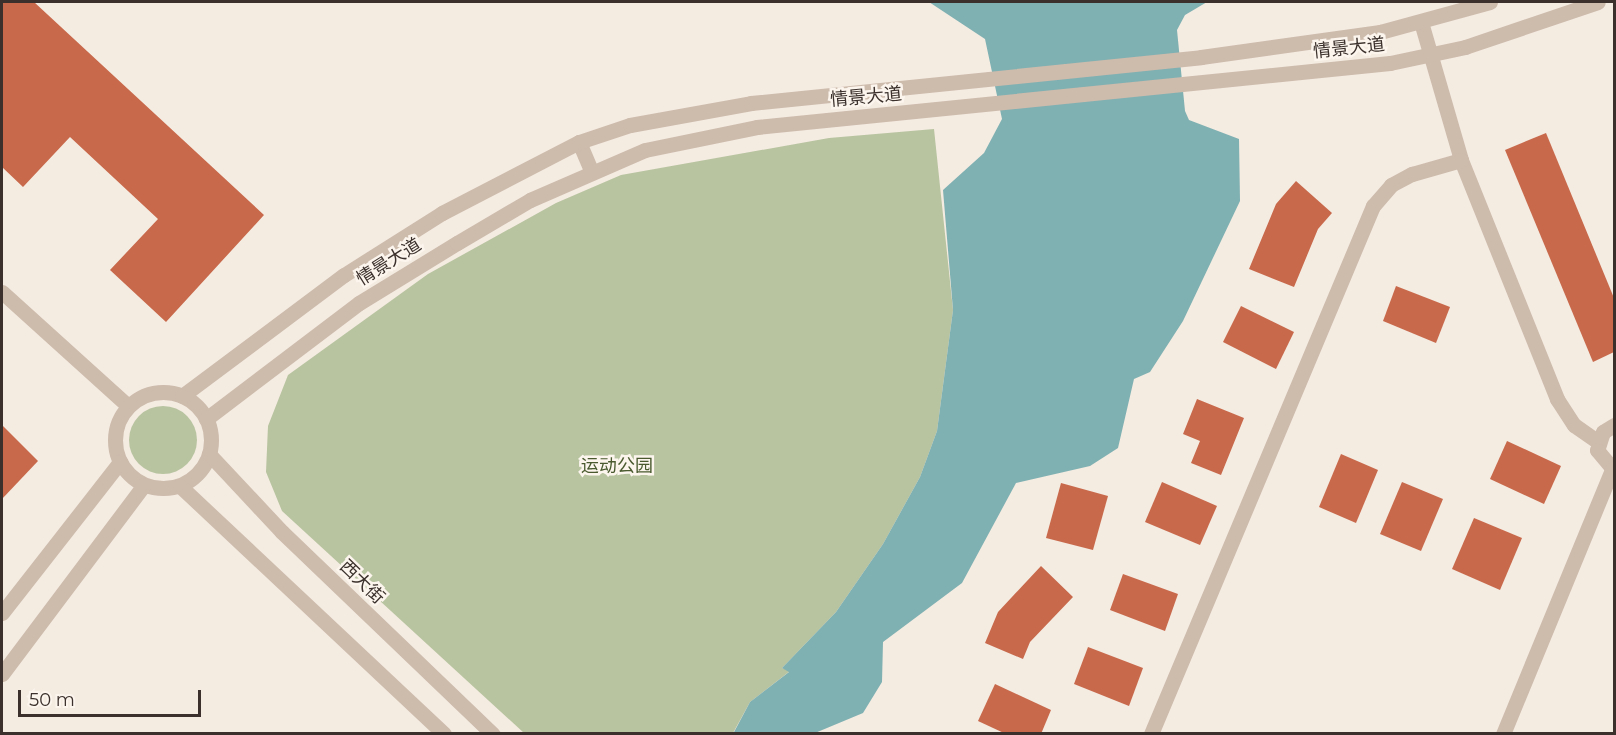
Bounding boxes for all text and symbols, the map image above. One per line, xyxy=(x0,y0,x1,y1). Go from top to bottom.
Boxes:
street label: 情景大道 xyxy=(1312,33,1386,63)
street label: 情景大道 xyxy=(829,83,903,111)
street label: 情景大道 xyxy=(353,234,425,290)
park label: 运动公园 xyxy=(581,455,653,477)
street label: 西大街 xyxy=(335,555,389,609)
scale bar xyxy=(21,678,204,716)
text: 50 m xyxy=(29,689,75,711)

